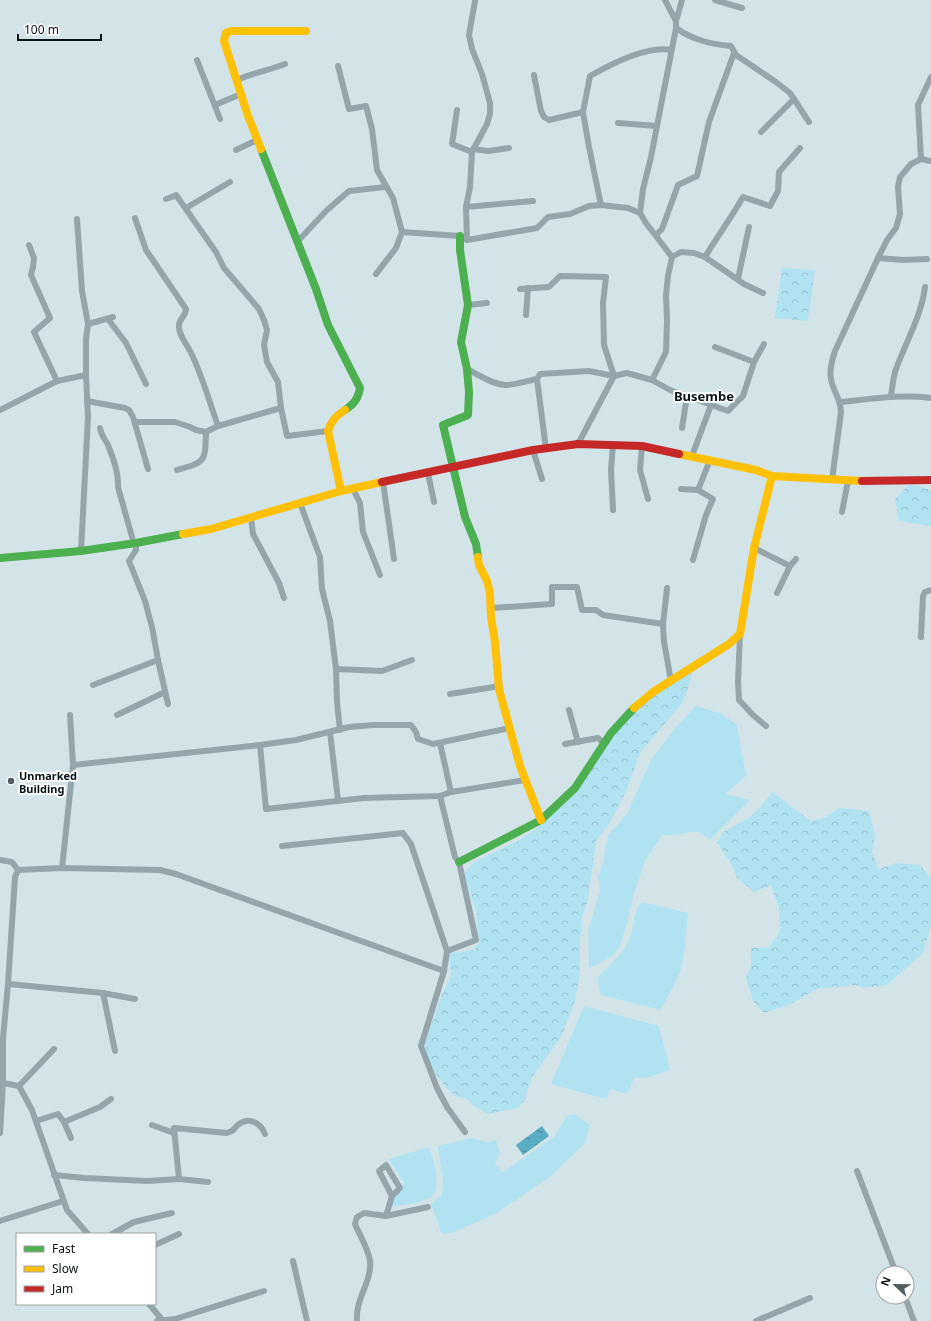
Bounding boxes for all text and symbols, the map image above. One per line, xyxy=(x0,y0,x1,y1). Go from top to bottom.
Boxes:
scale bar xyxy=(18,16,101,42)
text: 100 m xyxy=(24,21,59,38)
district label: Busembe xyxy=(674,387,734,405)
place label: Unmarked Building xyxy=(19,768,77,796)
marker: Unmarked Building xyxy=(6,776,16,786)
legend xyxy=(16,1233,156,1305)
text: Fast xyxy=(52,1240,76,1257)
text: Slow xyxy=(52,1260,79,1277)
north arrow xyxy=(875,1265,915,1305)
text: N xyxy=(877,1274,894,1288)
text: Jam xyxy=(51,1280,73,1297)

